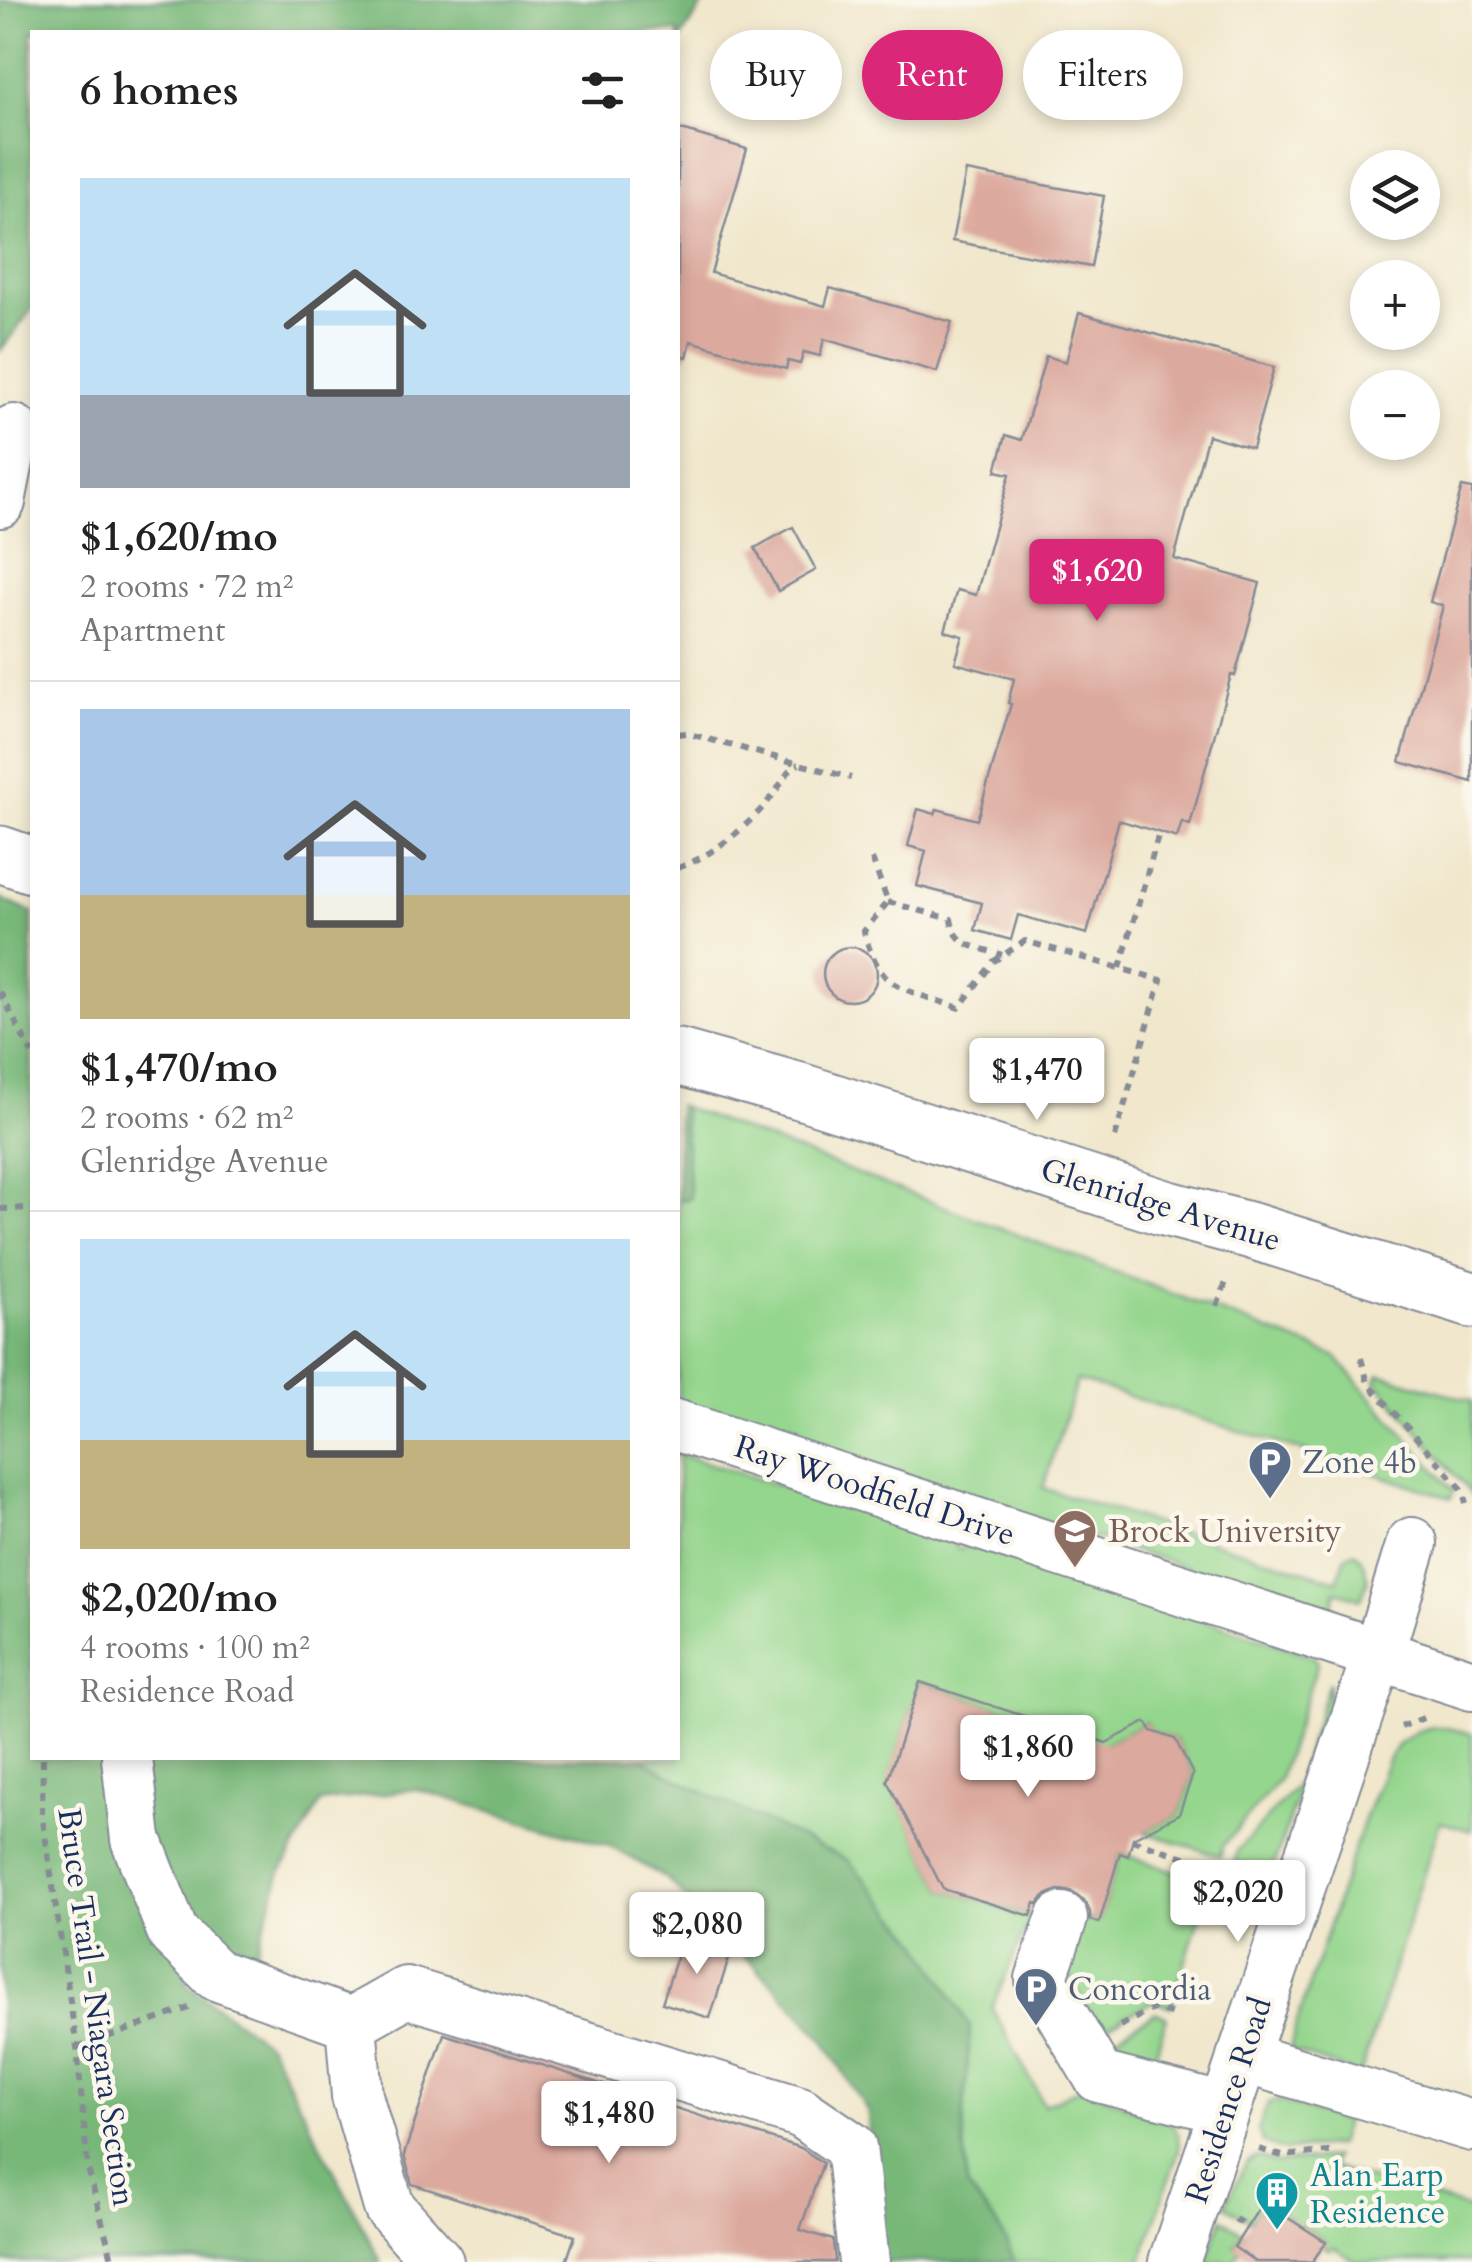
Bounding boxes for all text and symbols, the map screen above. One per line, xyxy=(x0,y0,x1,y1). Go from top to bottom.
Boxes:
chip: Buy xyxy=(710,30,842,120)
chip: Rent xyxy=(862,30,1003,120)
chip: Filters xyxy=(1023,30,1183,120)
text: 6 homes xyxy=(80,62,238,119)
icon: filters xyxy=(575,63,630,118)
map controls xyxy=(1350,150,1440,460)
button: layers xyxy=(1350,150,1440,240)
icon: home xyxy=(265,243,445,423)
button: + xyxy=(1350,260,1440,350)
button: − xyxy=(1350,370,1440,460)
text: $1,620/mo xyxy=(80,508,278,565)
pin: $1,620 xyxy=(1016,539,1178,624)
text: $1,620 xyxy=(1051,549,1143,593)
text: 2 rooms · 72 m² xyxy=(80,565,293,609)
text: Apartment xyxy=(80,609,225,653)
icon: home xyxy=(265,774,445,954)
pin: $1,470 xyxy=(956,1038,1118,1123)
text: $1,470/mo xyxy=(80,1039,278,1096)
text: $1,470 xyxy=(991,1048,1083,1092)
text: 2 rooms · 62 m² xyxy=(80,1096,293,1140)
text: Glenridge Avenue xyxy=(80,1140,329,1184)
street label: Glenridge Avenue xyxy=(1035,1148,1286,1262)
icon: home xyxy=(265,1304,445,1484)
street label: Ray Woodfield Drive xyxy=(729,1425,1020,1557)
parking icon: Zone 4b xyxy=(1247,1439,1293,1500)
place label: Zone 4b xyxy=(1302,1441,1417,1485)
school or university icon: Brock University xyxy=(1052,1508,1098,1569)
place label: Brock University xyxy=(1108,1510,1342,1554)
text: $2,020/mo xyxy=(80,1569,278,1626)
text: 4 rooms · 100 m² xyxy=(80,1626,310,1670)
text: Residence Road xyxy=(80,1670,294,1714)
pin: $1,860 xyxy=(947,1715,1109,1800)
text: $1,860 xyxy=(982,1725,1074,1769)
street label: Bruce Trail - Niagara Section xyxy=(46,1805,146,2209)
pin: $2,020 xyxy=(1157,1860,1319,1945)
text: $2,020 xyxy=(1192,1870,1284,1914)
pin: $2,080 xyxy=(616,1892,778,1977)
text: $2,080 xyxy=(651,1902,743,1946)
parking icon: Concordia xyxy=(1013,1966,1059,2027)
place label: Concordia xyxy=(1068,1968,1212,2012)
street label: Residence Road xyxy=(1175,1992,1283,2209)
pin: $1,480 xyxy=(528,2081,690,2166)
text: $1,480 xyxy=(563,2091,655,2135)
place label: Alan Earp Residence xyxy=(1310,2154,1445,2235)
building icon: Alan Earp Residence xyxy=(1254,2170,1300,2231)

